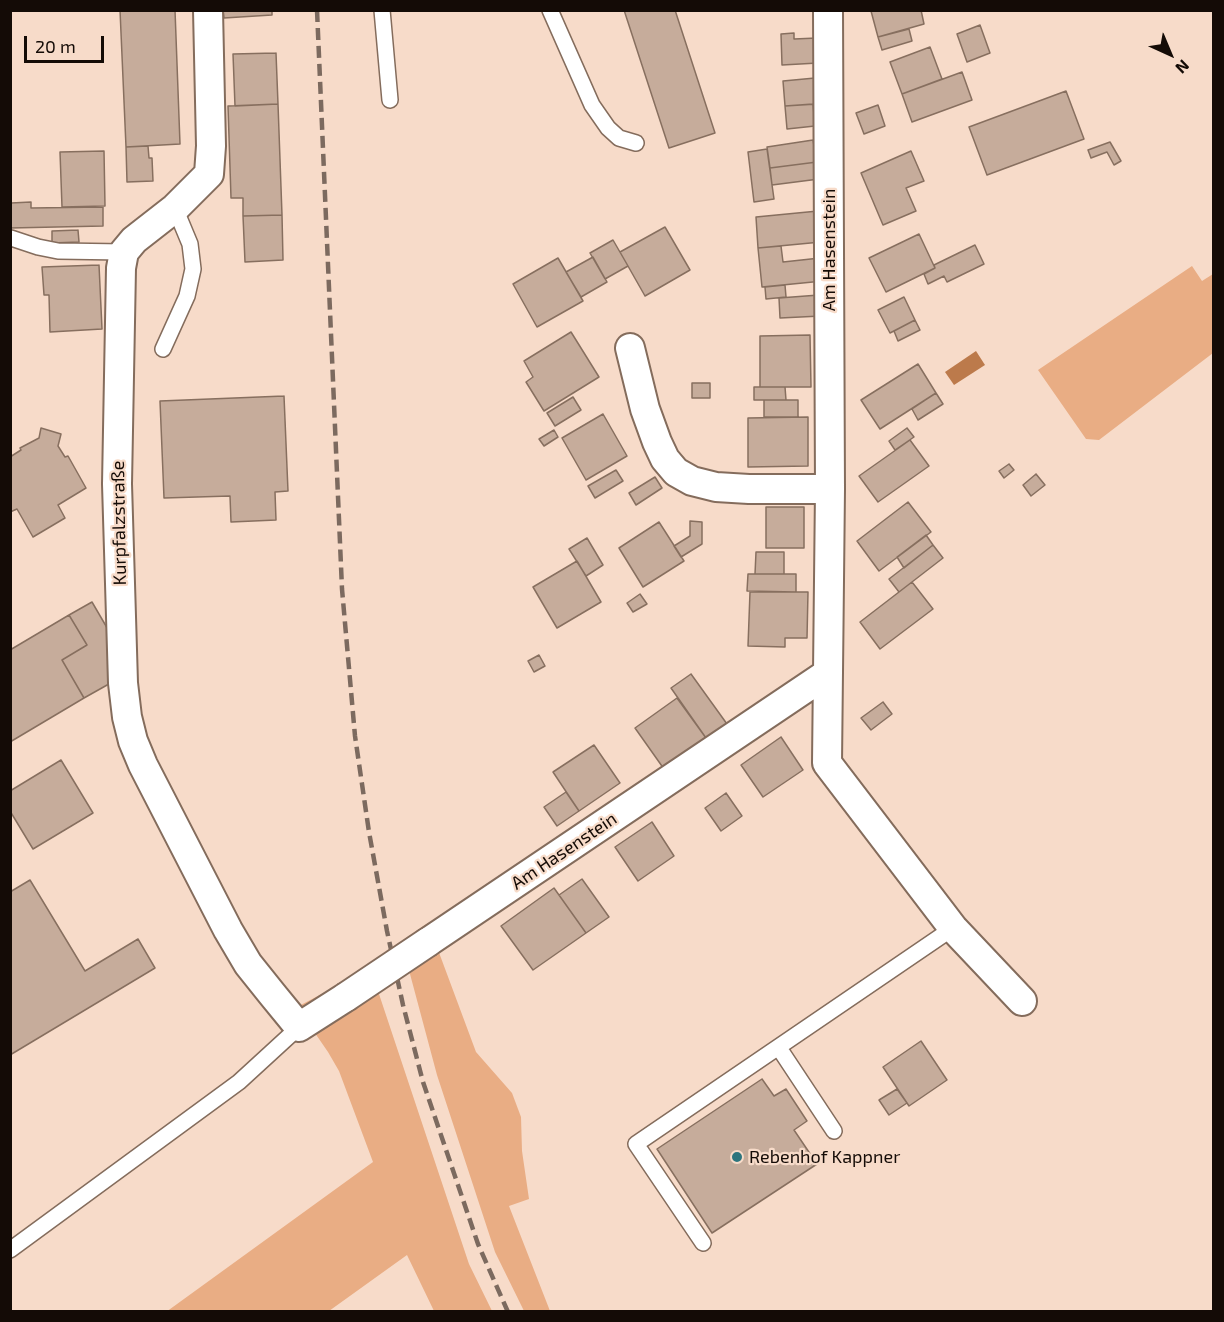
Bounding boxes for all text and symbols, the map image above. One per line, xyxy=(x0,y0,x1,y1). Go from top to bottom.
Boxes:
scale bar xyxy=(27,24,106,62)
north arrow xyxy=(1140,24,1200,84)
text: 20 m xyxy=(35,35,76,57)
text: N xyxy=(1172,56,1194,78)
street label: Am Hasenstein xyxy=(818,189,840,311)
street label: Kurpfalzstraße xyxy=(107,460,131,586)
street label: Am Hasenstein xyxy=(507,808,621,894)
place label: Rebenhof Kappner xyxy=(749,1146,900,1168)
marker: Rebenhof Kappner xyxy=(730,1150,744,1164)

